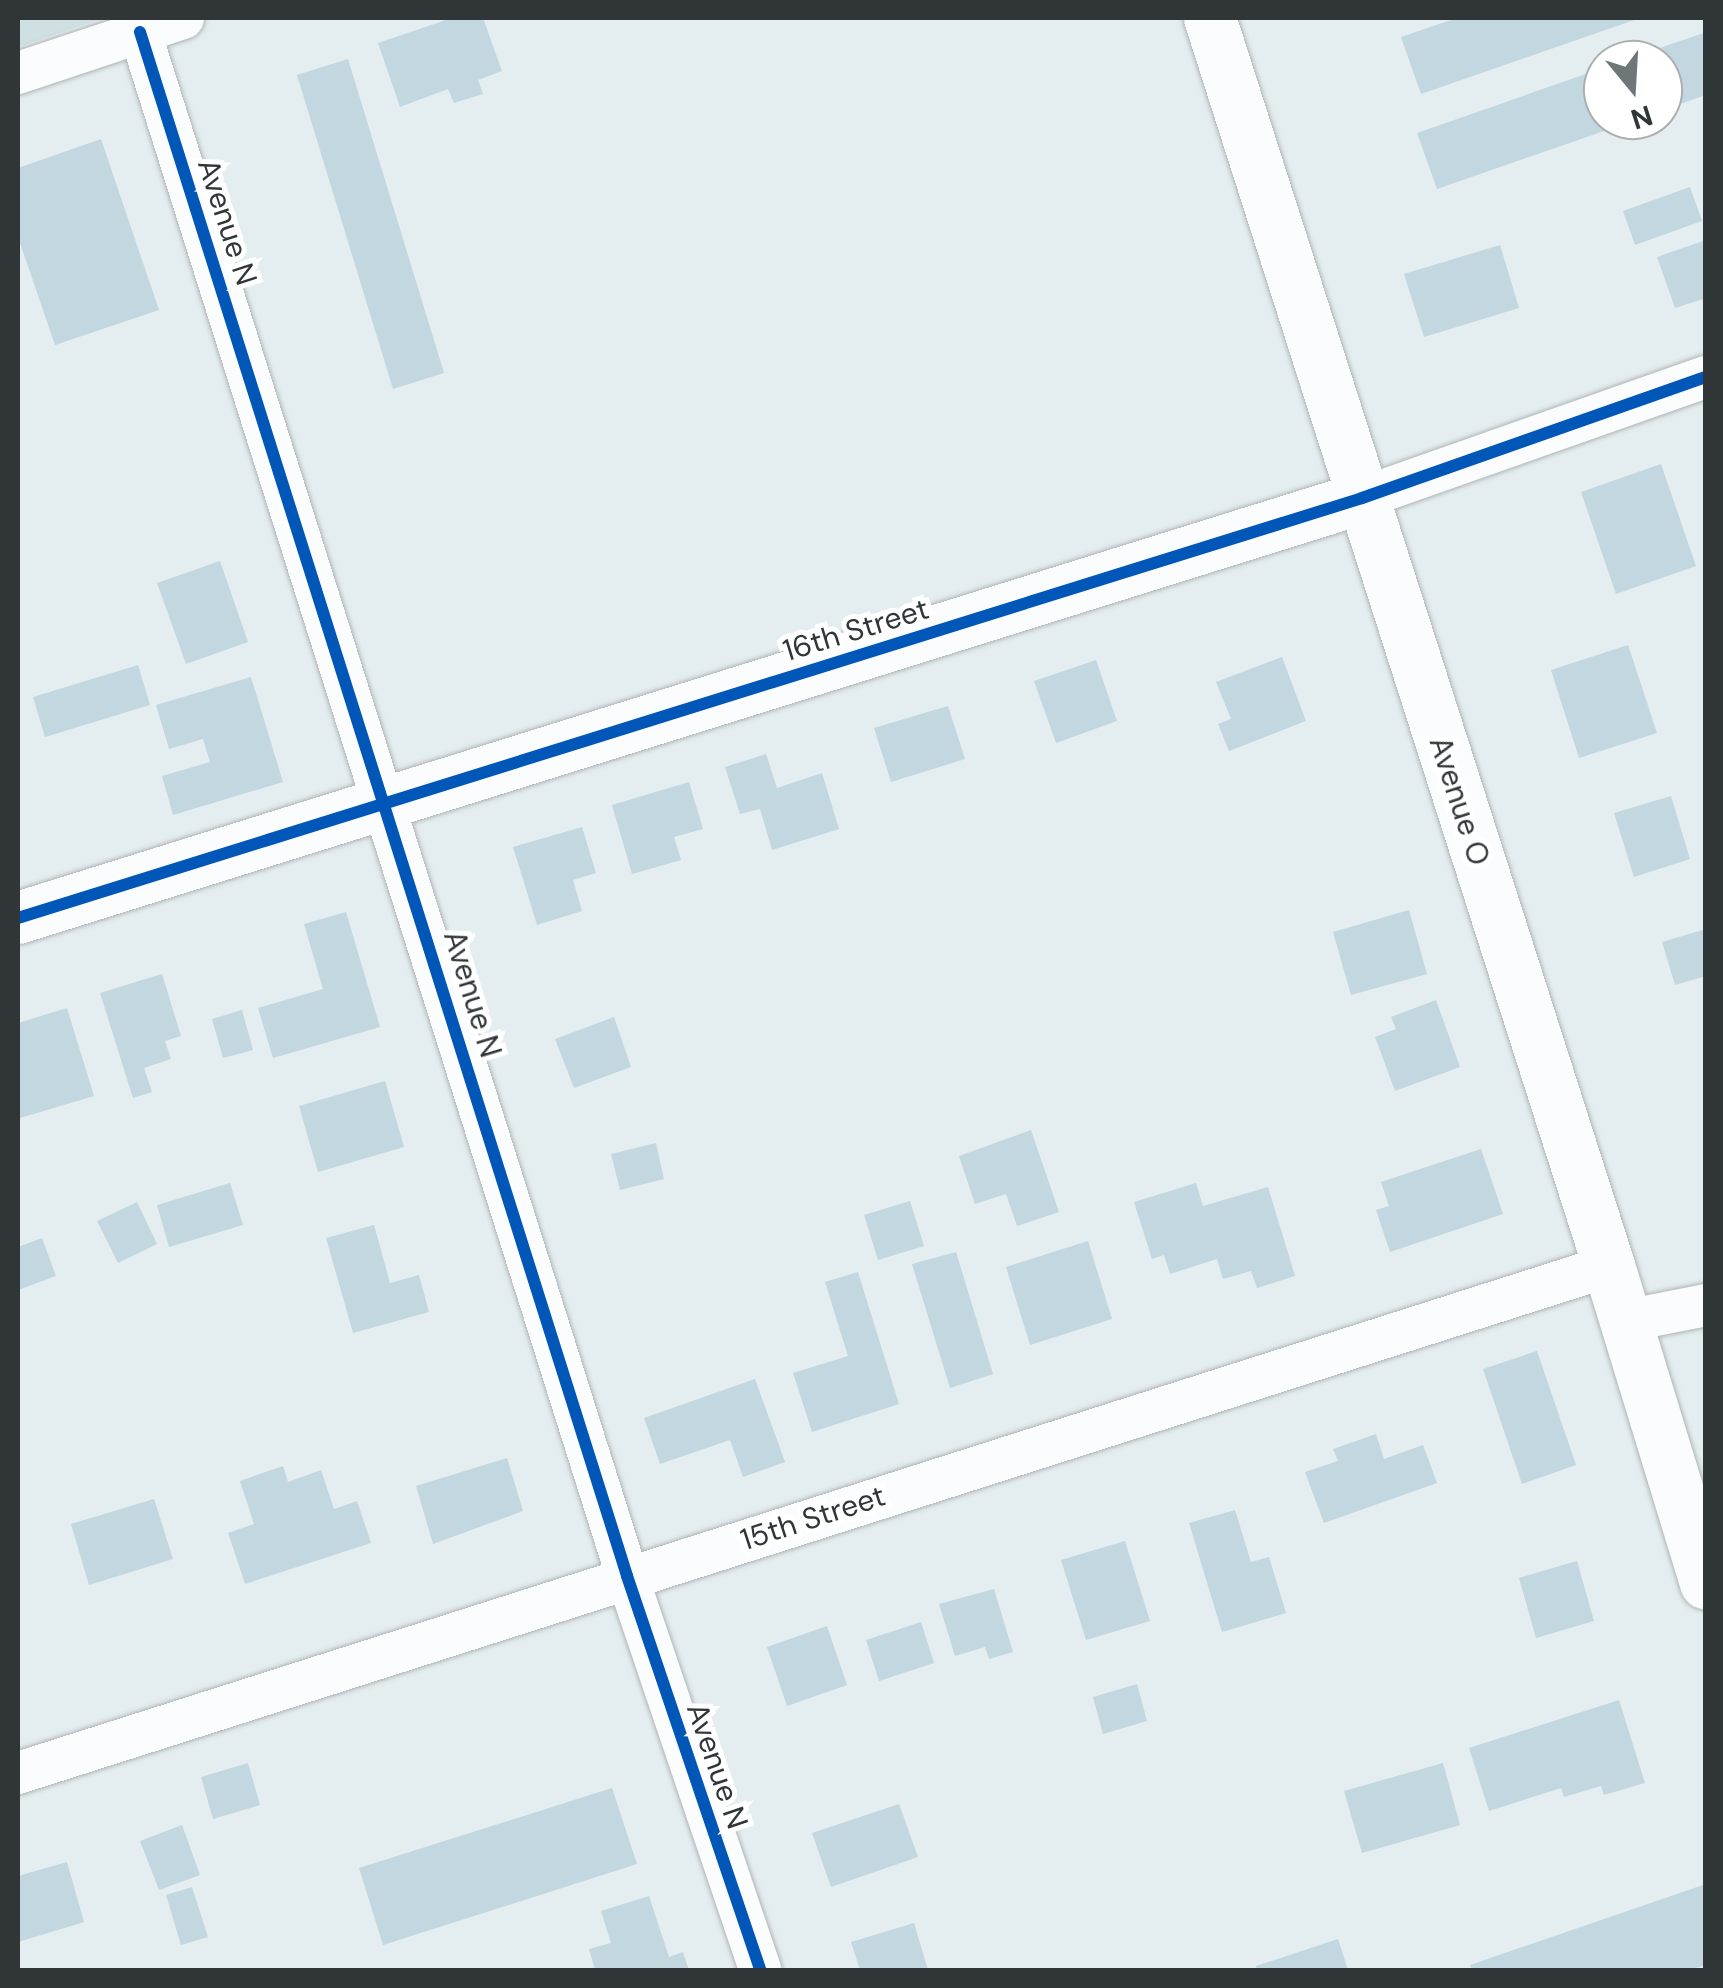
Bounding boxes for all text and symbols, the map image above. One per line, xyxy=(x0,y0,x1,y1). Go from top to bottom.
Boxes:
north arrow xyxy=(1583,40,1683,140)
text: N xyxy=(1626,96,1657,138)
street label: Avenue N xyxy=(190,154,264,290)
street label: 16th Street xyxy=(779,591,933,669)
street label: Avenue O xyxy=(1421,732,1497,870)
street label: Avenue N xyxy=(436,926,508,1062)
street label: 15th Street xyxy=(736,1478,890,1558)
street label: Avenue N xyxy=(679,1698,755,1834)

